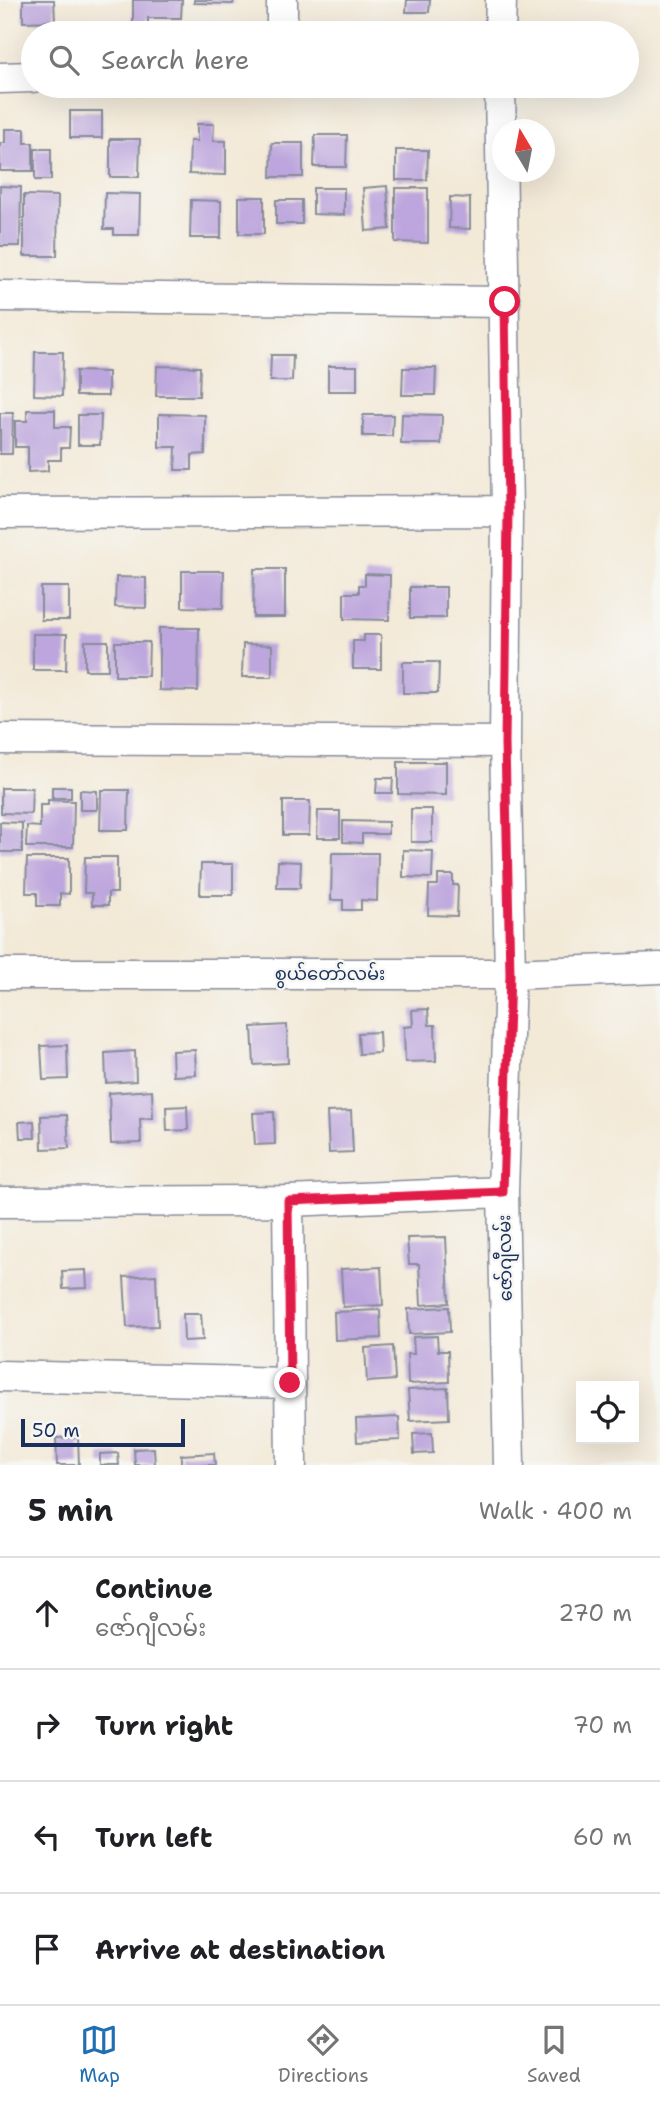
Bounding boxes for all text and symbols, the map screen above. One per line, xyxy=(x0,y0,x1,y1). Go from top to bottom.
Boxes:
search box xyxy=(21,21,639,98)
icon: search xyxy=(45,41,83,79)
text: Search here xyxy=(101,42,250,77)
north arrow xyxy=(492,119,555,182)
route start xyxy=(489,286,520,317)
street label: စွယ်တော်လမ်း xyxy=(275,961,385,989)
street label: ဇော်ဂျီလမ်း xyxy=(490,1214,521,1302)
route end xyxy=(274,1367,305,1398)
map controls xyxy=(576,1381,639,1444)
button: locate xyxy=(576,1381,639,1444)
scale bar xyxy=(21,1416,186,1448)
text: 50 m xyxy=(32,1418,80,1443)
text: 5 min xyxy=(28,1490,113,1531)
text: Walk · 400 m xyxy=(479,1496,632,1526)
text: Continue xyxy=(95,1571,213,1606)
icon: ahead xyxy=(28,1594,66,1632)
text: 270 m xyxy=(558,1598,632,1628)
text: ဇော်ဂျီလမ်း xyxy=(95,1613,206,1643)
icon: right xyxy=(28,1706,66,1744)
text: Turn right xyxy=(95,1708,233,1743)
text: 70 m xyxy=(573,1710,632,1740)
icon: left xyxy=(28,1818,66,1856)
text: Turn left xyxy=(95,1820,212,1855)
text: 60 m xyxy=(573,1822,632,1852)
icon: arrive xyxy=(28,1930,66,1968)
text: Arrive at destination xyxy=(95,1932,385,1967)
tab: Map xyxy=(79,2021,120,2088)
tab: Directions xyxy=(278,2021,369,2088)
tab: Saved xyxy=(527,2021,581,2088)

